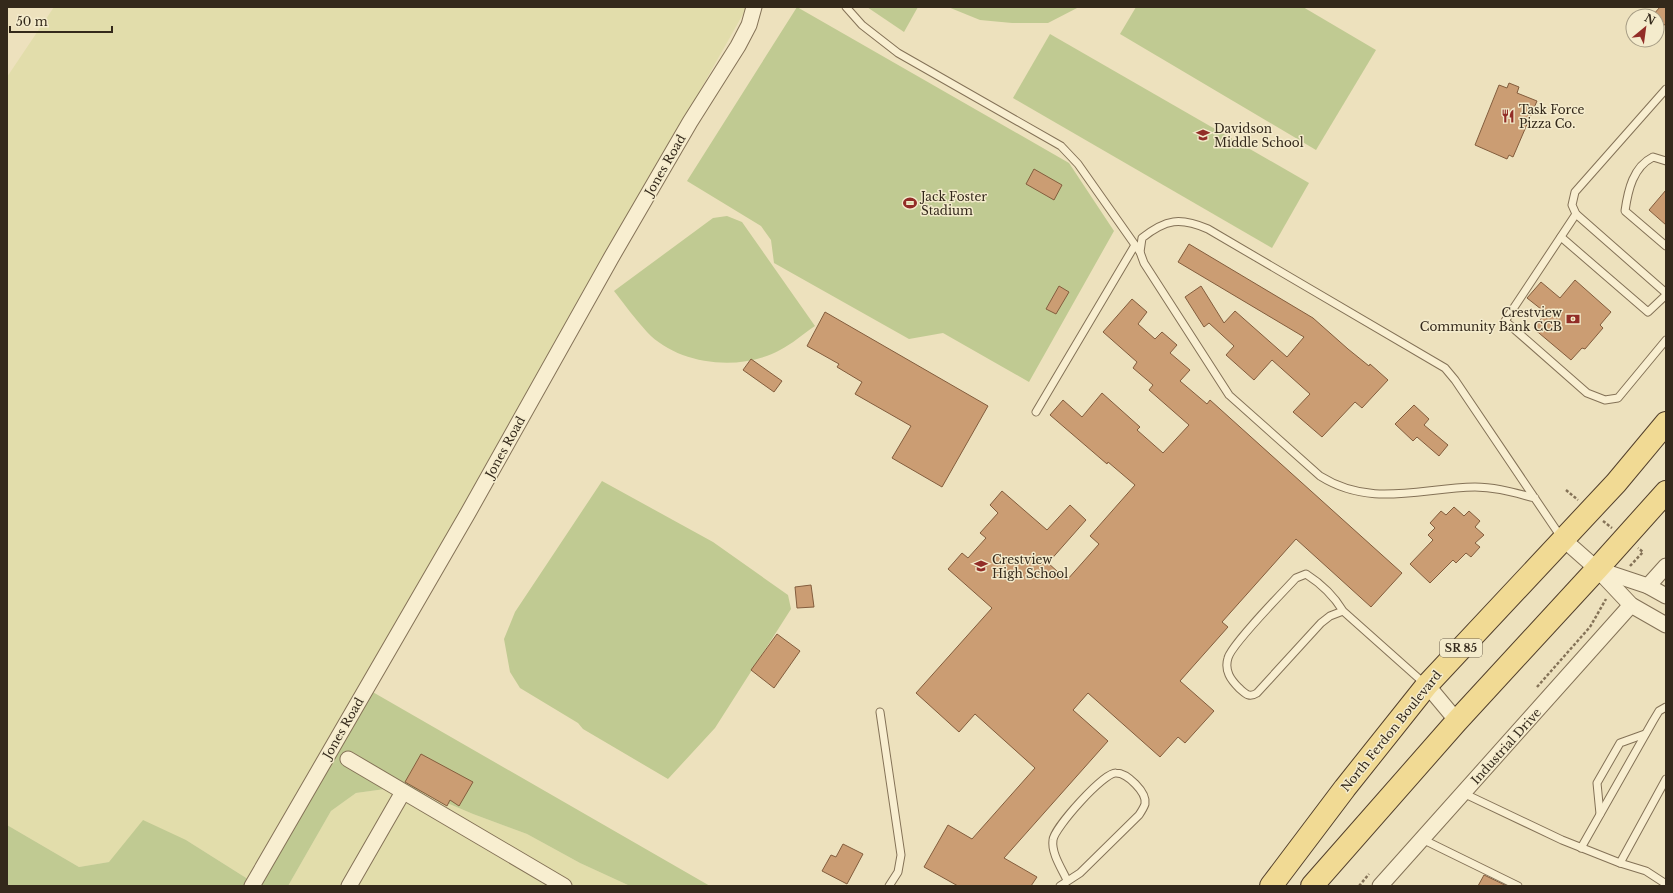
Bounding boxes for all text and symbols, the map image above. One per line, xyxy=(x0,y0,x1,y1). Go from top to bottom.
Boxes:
scale bar xyxy=(10,8,112,34)
north arrow xyxy=(1625,8,1665,48)
text: N xyxy=(1642,11,1658,28)
text: 50 m xyxy=(16,14,48,29)
place label: Task Force Pizza Co. xyxy=(1519,102,1585,131)
restaurant icon: Task Force Pizza Co. xyxy=(1500,108,1516,124)
place label: Davidson Middle School xyxy=(1214,121,1304,150)
school or university icon: Davidson Middle School xyxy=(1195,127,1211,143)
street label: Jones Road xyxy=(640,132,689,200)
place label: Jack Foster Stadium xyxy=(919,189,987,218)
sports icon: Jack Foster Stadium xyxy=(902,195,918,211)
place label: Crestview Community Bank CCB xyxy=(1420,305,1563,334)
bank icon: Crestview Community Bank CCB xyxy=(1565,311,1581,327)
street label: Jones Road xyxy=(481,414,528,482)
place label: Crestview High School xyxy=(992,552,1068,581)
school or university icon: Crestview High School xyxy=(973,558,989,574)
road number: SR 85 xyxy=(1440,639,1482,657)
street label: North Ferdon Boulevard xyxy=(1338,668,1444,794)
street label: Jones Road xyxy=(318,695,367,763)
street label: Industrial Drive xyxy=(1468,705,1544,787)

